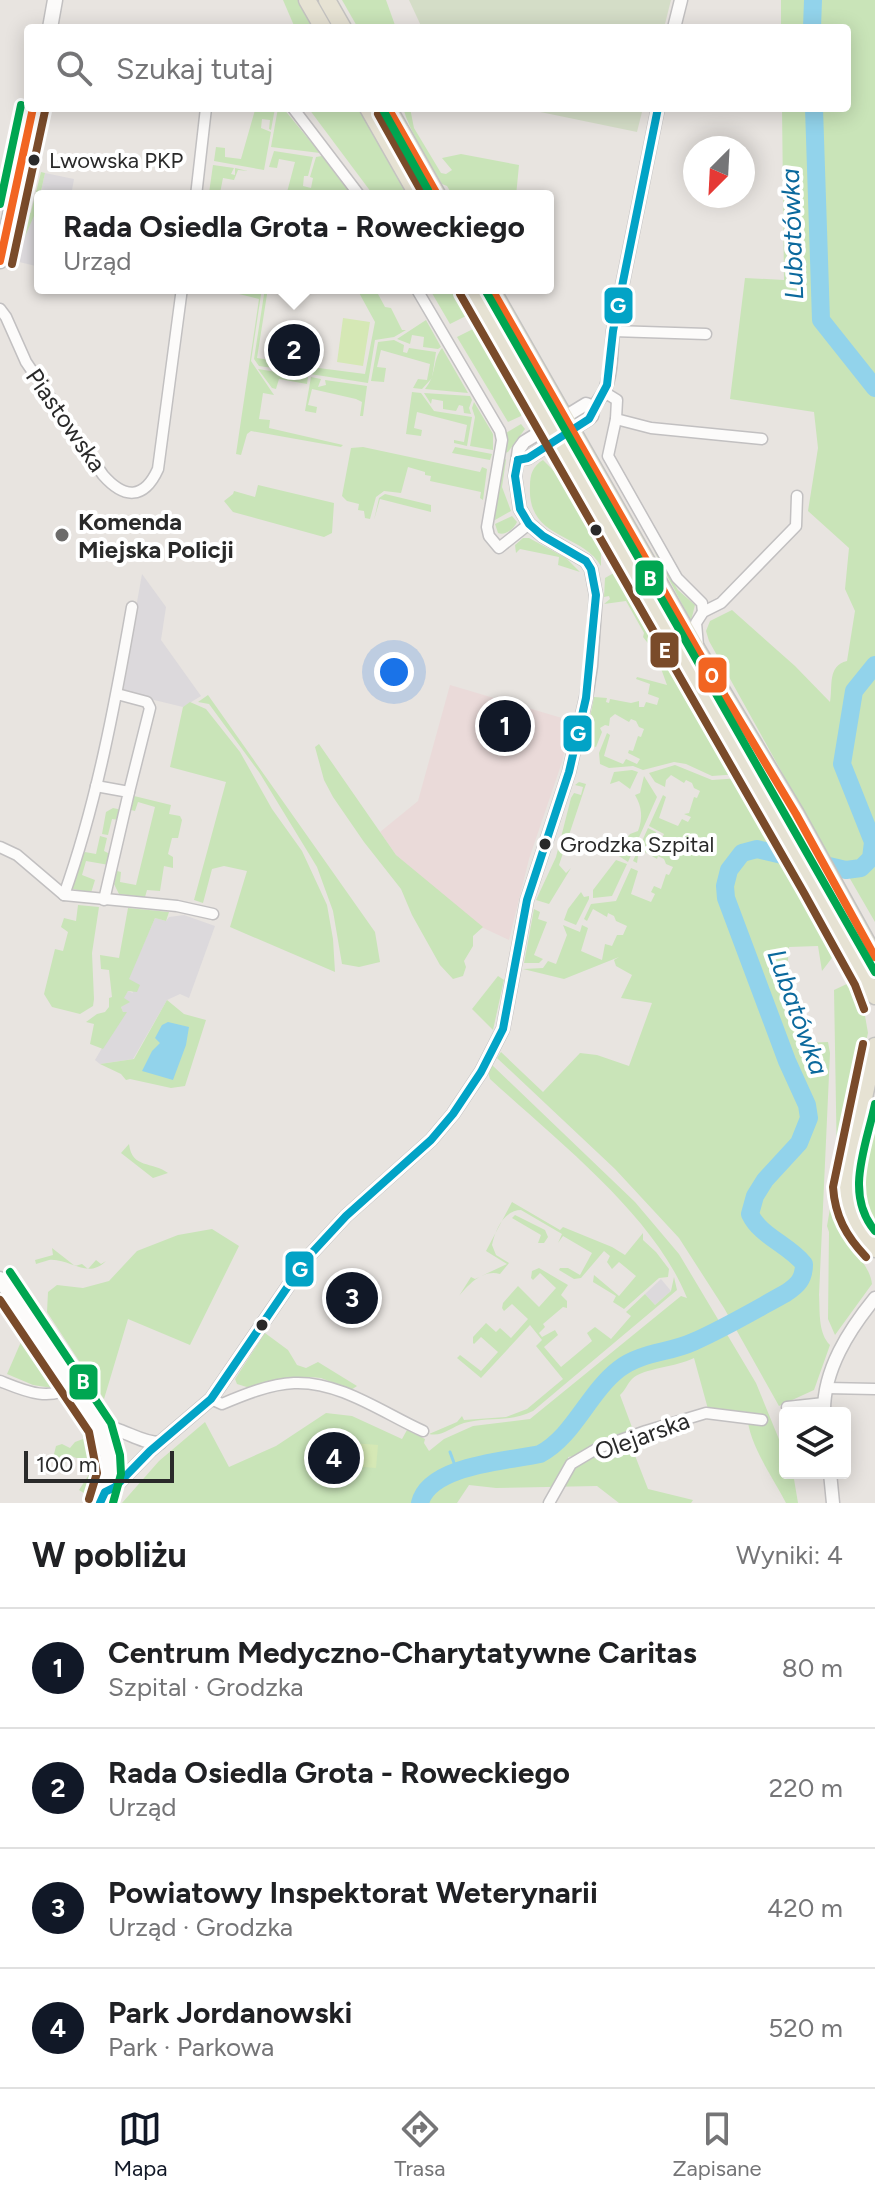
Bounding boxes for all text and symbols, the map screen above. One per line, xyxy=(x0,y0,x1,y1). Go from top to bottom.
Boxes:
search box xyxy=(24,24,851,112)
icon: search xyxy=(52,46,96,90)
text: Szukaj tutaj xyxy=(116,50,274,87)
north arrow xyxy=(683,136,755,208)
place label: Lwowska PKP xyxy=(49,147,184,174)
marker: Lwowska PKP xyxy=(26,152,42,168)
water label: Lubatówka xyxy=(774,168,810,300)
popup xyxy=(34,190,554,294)
text: Rada Osiedla Grota - Roweckiego xyxy=(63,208,525,245)
text: Urząd xyxy=(63,245,131,277)
line badge: G xyxy=(603,286,634,325)
text: G xyxy=(610,292,626,319)
pin: 2 xyxy=(268,320,320,380)
street label: Piastowska xyxy=(20,363,112,477)
place label: Komenda Miejska Policji xyxy=(78,507,234,564)
unlabelled marker xyxy=(588,522,604,538)
marker: Komenda Miejska Policji xyxy=(53,526,71,544)
line badge: B xyxy=(634,559,665,597)
text: B xyxy=(643,565,657,592)
line badge: E xyxy=(649,631,680,669)
text: E xyxy=(659,637,671,664)
your location xyxy=(374,652,414,692)
line badge: 0 xyxy=(697,656,728,694)
text: 0 xyxy=(705,662,719,689)
pin: 1 xyxy=(479,696,531,756)
line badge: G xyxy=(562,714,593,753)
text: G xyxy=(570,720,586,747)
place label: Grodzka Szpital xyxy=(560,831,714,858)
marker: Grodzka Szpital xyxy=(537,836,553,852)
water label: Lubatówka xyxy=(760,945,836,1079)
line badge: G xyxy=(284,1250,315,1288)
text: G xyxy=(292,1256,308,1283)
pin: 3 xyxy=(326,1268,378,1328)
unlabelled marker xyxy=(254,1317,270,1333)
line badge: B xyxy=(68,1363,99,1401)
text: B xyxy=(76,1368,90,1395)
street label: Olejarska xyxy=(591,1406,693,1466)
map controls xyxy=(779,1407,851,1479)
button: layers xyxy=(779,1407,851,1479)
pin: 4 xyxy=(308,1428,360,1488)
scale bar xyxy=(24,1447,174,1483)
text: 100 m xyxy=(36,1451,97,1478)
text: W pobliżu xyxy=(32,1535,187,1576)
text: Wyniki: 4 xyxy=(736,1539,843,1571)
text: Centrum Medyczno-Charytatywne Caritas xyxy=(108,1634,697,1671)
text: 1 xyxy=(53,1652,63,1684)
text: 80 m xyxy=(782,1652,843,1684)
text: Szpital · Grodzka xyxy=(108,1671,304,1703)
text: Rada Osiedla Grota - Roweckiego xyxy=(108,1754,570,1791)
text: 2 xyxy=(50,1772,66,1804)
text: 220 m xyxy=(769,1772,843,1804)
text: Urząd xyxy=(108,1791,176,1823)
text: Powiatowy Inspektorat Weterynarii xyxy=(108,1874,598,1911)
text: 3 xyxy=(51,1892,65,1924)
text: 420 m xyxy=(767,1892,843,1924)
text: Urząd · Grodzka xyxy=(108,1911,293,1943)
text: Park Jordanowski xyxy=(108,1994,352,2031)
text: 4 xyxy=(50,2012,66,2044)
text: 520 m xyxy=(768,2012,843,2044)
text: Park · Parkowa xyxy=(108,2031,274,2063)
tab: Mapa xyxy=(113,2107,167,2182)
tab: Trasa xyxy=(394,2107,446,2182)
tab: Zapisane xyxy=(672,2107,762,2182)

